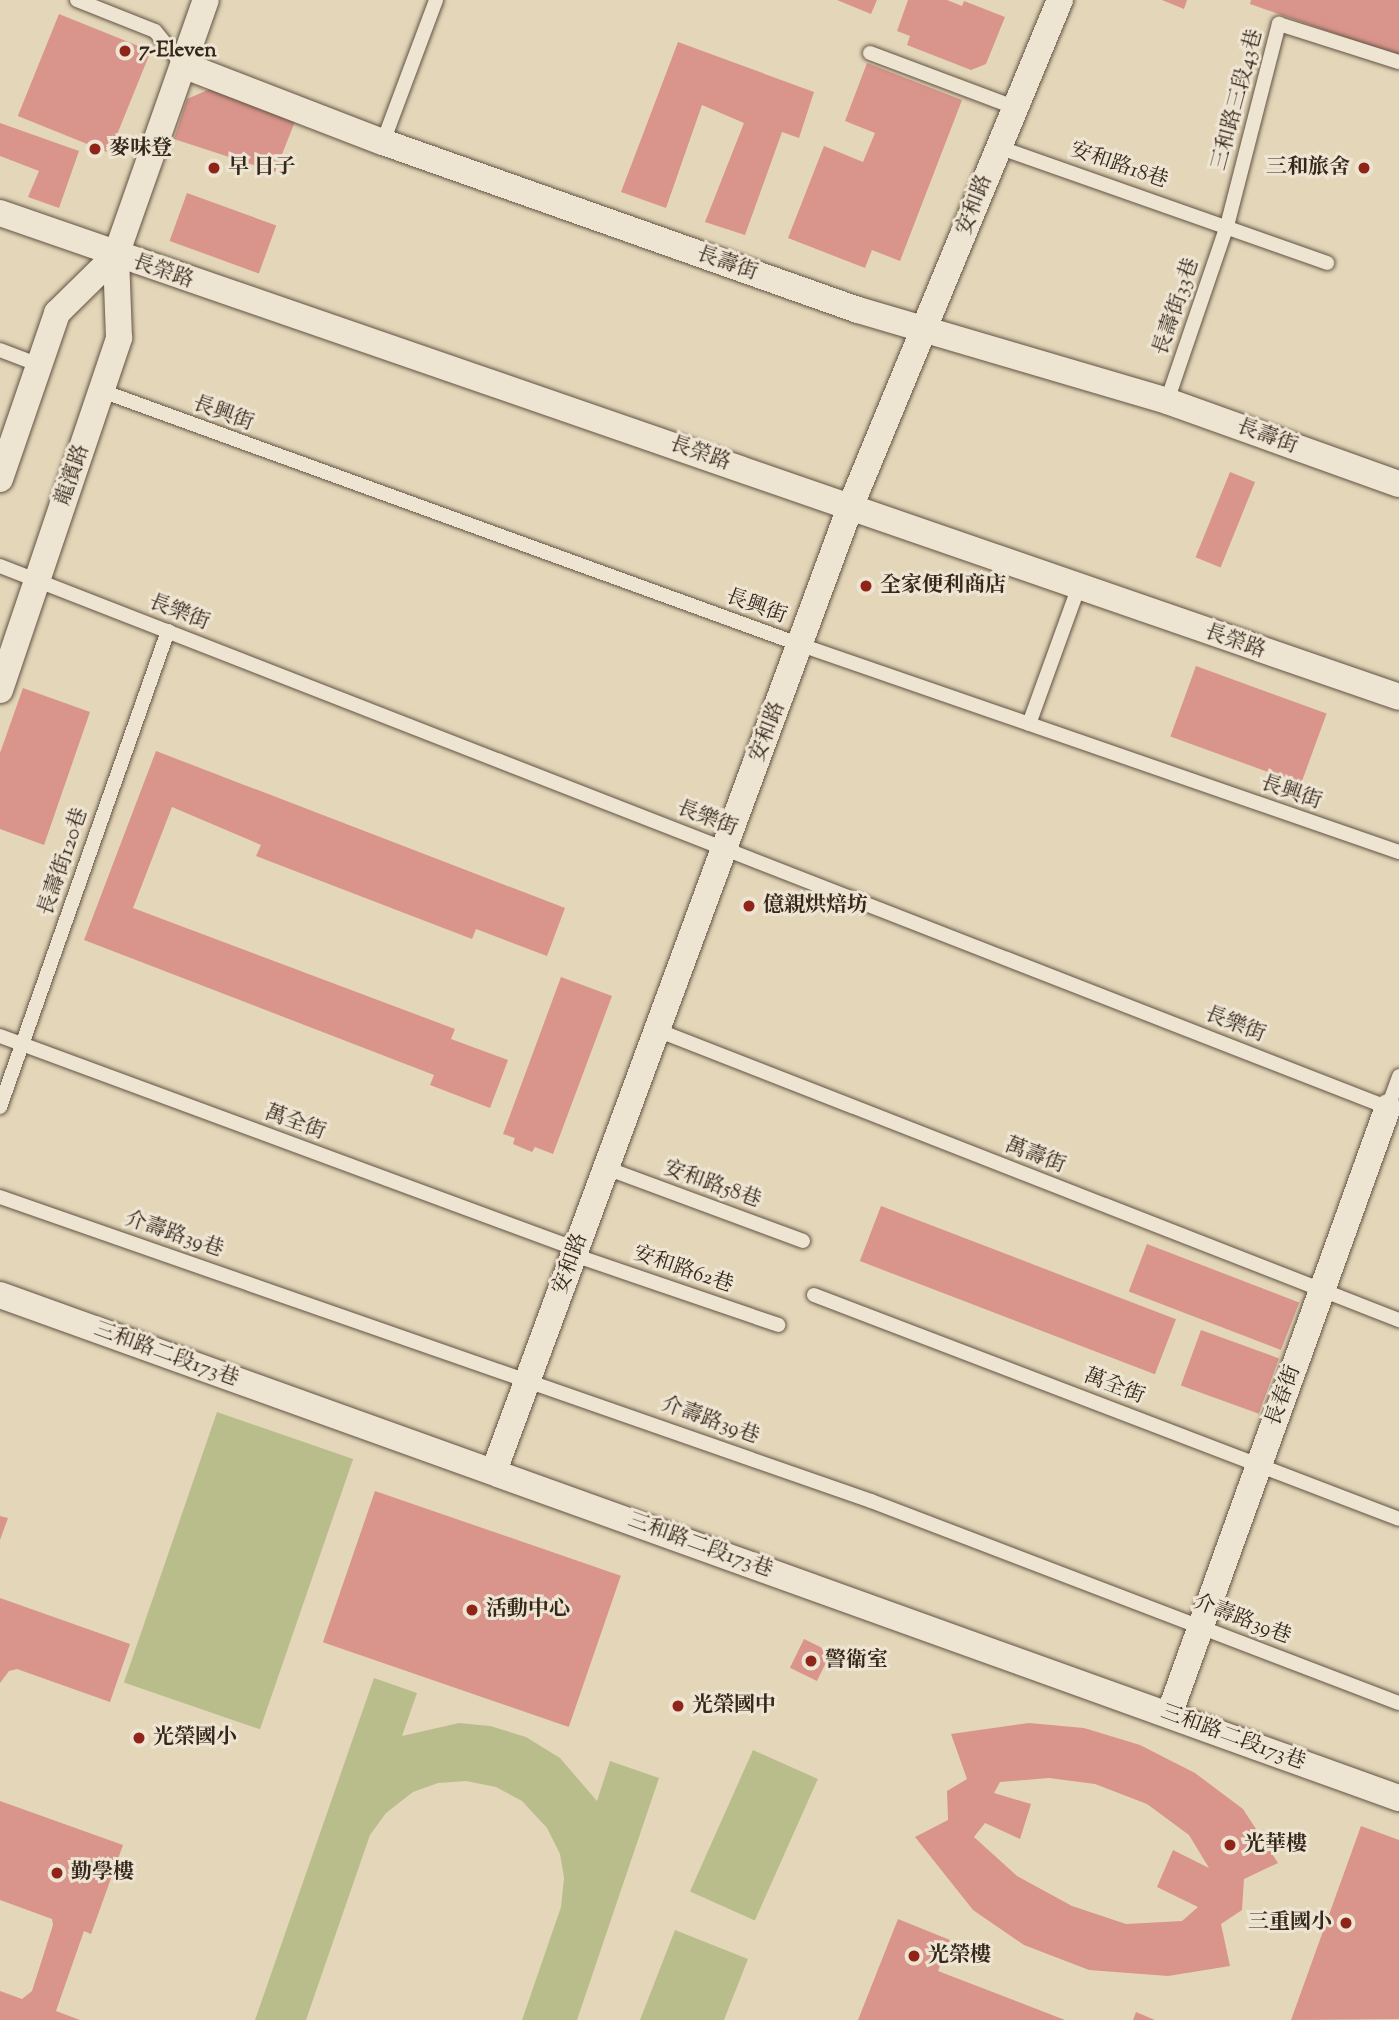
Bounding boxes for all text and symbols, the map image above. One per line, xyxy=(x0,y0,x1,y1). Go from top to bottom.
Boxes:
street label: 三和路三段43巷 xyxy=(1207,27,1269,173)
place label: 7-Eleven xyxy=(139,38,217,64)
marker: 7-Eleven xyxy=(117,43,133,59)
place label: 麥味登 xyxy=(109,136,172,162)
street label: 安和路18巷 xyxy=(1067,138,1171,194)
marker: 麥味登 xyxy=(87,141,103,157)
place label: 早 日子 xyxy=(228,155,295,181)
place label: 三和旅舍 xyxy=(1266,155,1350,181)
marker: 早 日子 xyxy=(206,160,222,176)
marker: 三和旅舍 xyxy=(1356,160,1372,176)
street label: 安和路 xyxy=(952,171,998,239)
street label: 長壽街 xyxy=(693,242,761,286)
street label: 長榮路 xyxy=(129,250,197,294)
street label: 長壽街33巷 xyxy=(1149,255,1205,359)
street label: 長興街 xyxy=(189,391,257,437)
street label: 長壽街 xyxy=(1233,414,1301,460)
street label: 長榮路 xyxy=(666,432,734,476)
street label: 龍濱路 xyxy=(51,441,95,509)
place label: 全家便利商店 xyxy=(880,573,1006,599)
marker: 全家便利商店 xyxy=(858,578,874,594)
street label: 長興街 xyxy=(722,584,790,630)
street label: 長樂街 xyxy=(145,590,213,636)
street label: 長榮路 xyxy=(1201,620,1269,664)
street label: 安和路 xyxy=(745,698,791,766)
street label: 長興街 xyxy=(1257,771,1325,815)
street label: 長樂街 xyxy=(673,796,741,842)
street label: 長壽街120巷 xyxy=(34,805,94,919)
place label: 億親烘焙坊 xyxy=(763,893,868,919)
marker: 億親烘焙坊 xyxy=(741,898,757,914)
street label: 長樂街 xyxy=(1201,1002,1269,1048)
street label: 萬全街 xyxy=(261,1100,329,1146)
street label: 萬壽街 xyxy=(1001,1133,1069,1179)
street label: 安和路58巷 xyxy=(660,1156,764,1214)
street label: 介壽路39巷 xyxy=(121,1206,227,1264)
street label: 安和路 xyxy=(548,1230,594,1298)
street label: 安和路62巷 xyxy=(630,1241,736,1299)
street label: 三和路二段173巷 xyxy=(90,1317,242,1393)
street label: 長春街 xyxy=(1261,1362,1307,1430)
street label: 萬全街 xyxy=(1080,1364,1148,1410)
street label: 介壽路39巷 xyxy=(658,1392,762,1450)
street label: 三和路二段173巷 xyxy=(624,1508,776,1584)
street label: 介壽路39巷 xyxy=(1190,1590,1294,1650)
place label: 活動中心 xyxy=(486,1597,570,1623)
marker: 活動中心 xyxy=(464,1602,480,1618)
place label: 警衛室 xyxy=(825,1648,888,1674)
marker: 警衛室 xyxy=(803,1653,819,1669)
place label: 光榮國中 xyxy=(692,1693,776,1719)
marker: 光榮國中 xyxy=(670,1698,686,1714)
street label: 三和路二段173巷 xyxy=(1157,1700,1309,1776)
place label: 光榮國小 xyxy=(153,1725,237,1751)
marker: 光榮國小 xyxy=(131,1730,147,1746)
place label: 光華樓 xyxy=(1244,1832,1307,1858)
marker: 光華樓 xyxy=(1222,1837,1238,1853)
place label: 勤學樓 xyxy=(71,1860,134,1886)
marker: 勤學樓 xyxy=(49,1865,65,1881)
place label: 三重國小 xyxy=(1248,1910,1332,1936)
marker: 三重國小 xyxy=(1338,1915,1354,1931)
place label: 光榮樓 xyxy=(928,1943,991,1969)
marker: 光榮樓 xyxy=(906,1948,922,1964)

